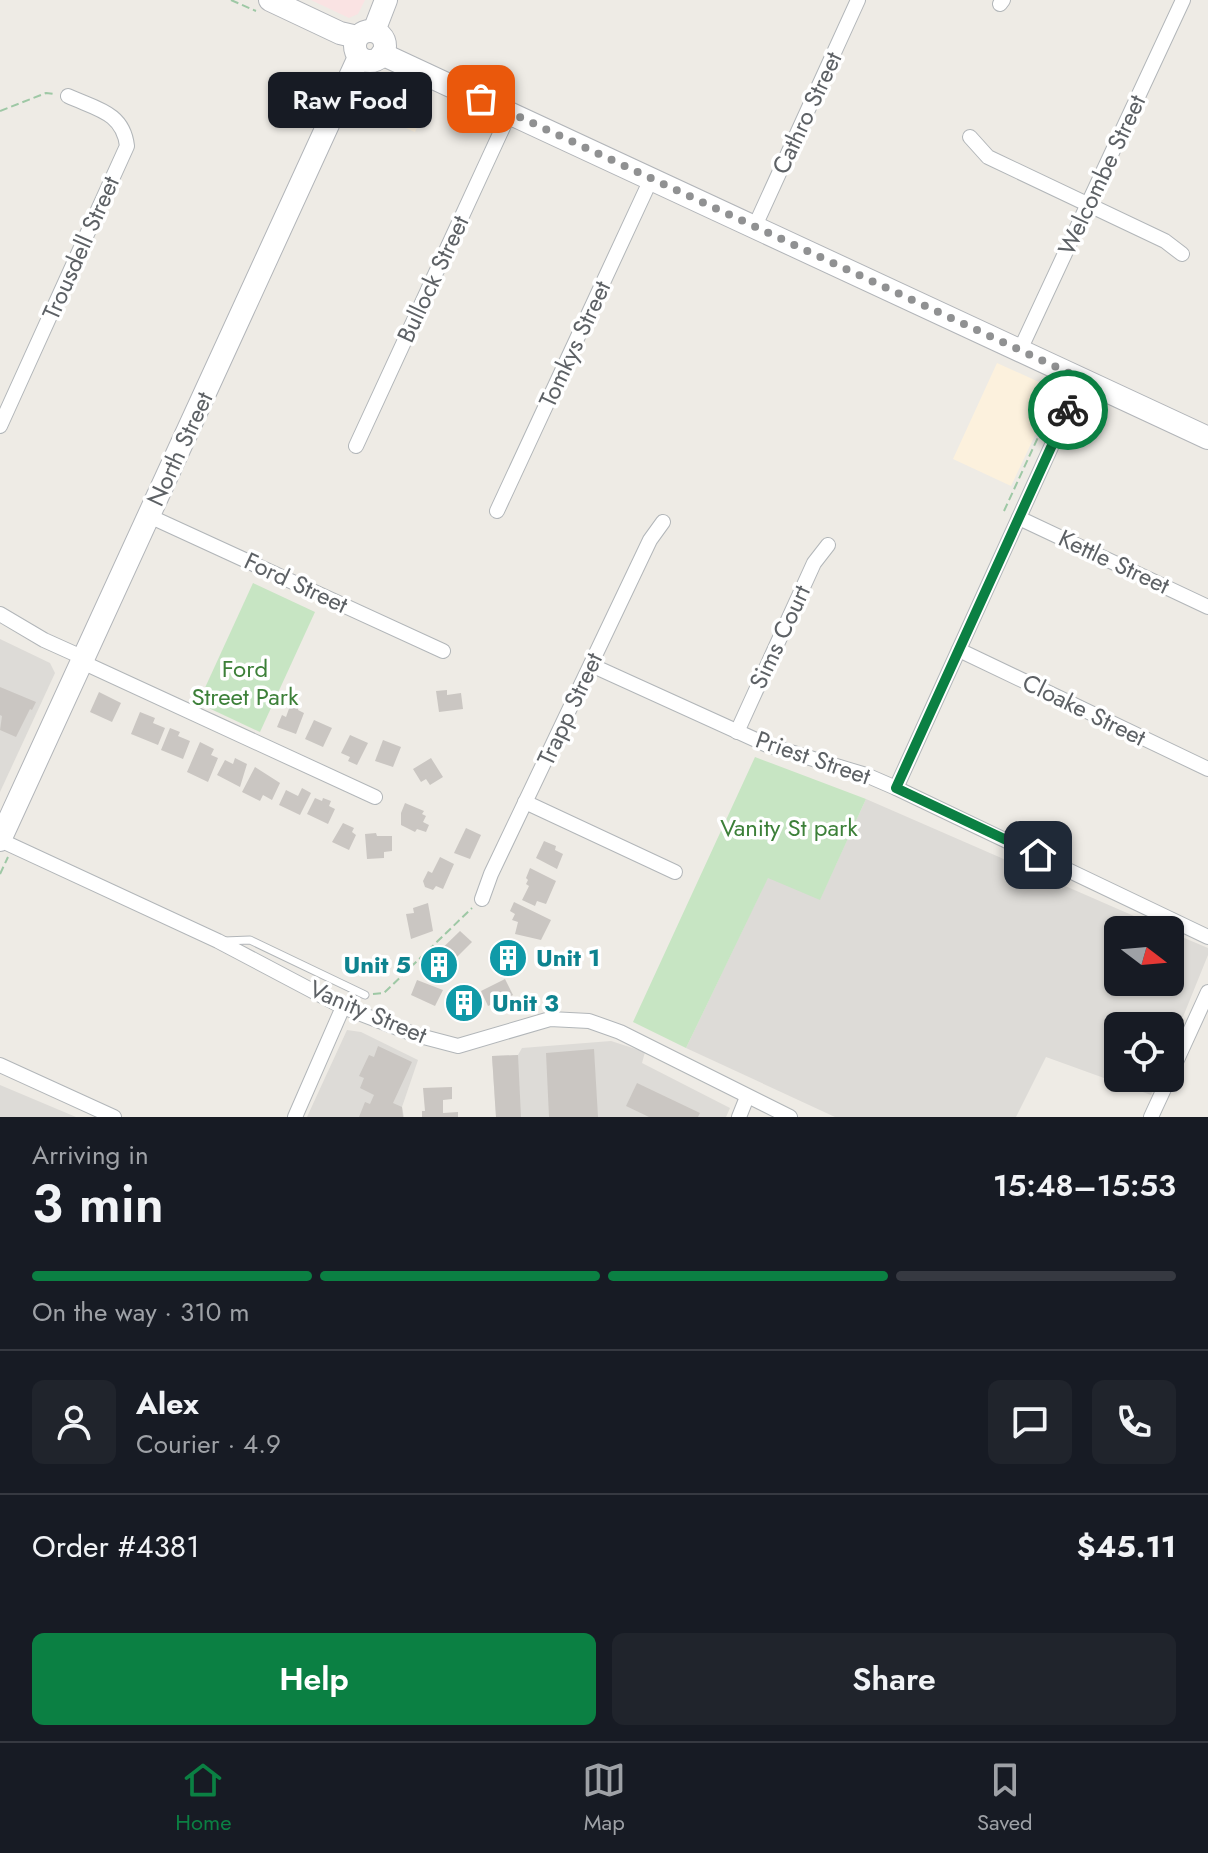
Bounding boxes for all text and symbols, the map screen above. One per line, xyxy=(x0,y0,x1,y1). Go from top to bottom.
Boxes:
street label: Cathro Street xyxy=(763,45,850,180)
pin xyxy=(447,65,515,133)
callout: Raw Food xyxy=(269,71,433,127)
icon: bag xyxy=(459,77,503,121)
text: Raw Food xyxy=(292,81,408,119)
street label: Welcombe Street xyxy=(1049,89,1154,261)
street label: Trousdell Street xyxy=(33,170,128,325)
street label: Bullock Street xyxy=(388,209,477,348)
street label: Tomkys Street xyxy=(530,274,619,413)
courier xyxy=(1028,370,1108,450)
street label: North Street xyxy=(138,386,221,512)
icon: bike xyxy=(1046,388,1090,432)
street label: Kettle Street xyxy=(1053,521,1176,603)
street label: Ford Street xyxy=(239,543,354,622)
street label: Sims Court xyxy=(740,579,819,695)
street label: Trapp Street xyxy=(528,646,611,771)
park label: Ford Street Park xyxy=(191,651,299,714)
street label: Cloake Street xyxy=(1016,665,1152,755)
street label: Priest Street xyxy=(751,722,876,794)
park label: Vanity St park xyxy=(720,810,858,845)
pin xyxy=(1004,821,1072,889)
icon: home xyxy=(1016,833,1060,877)
north arrow xyxy=(1104,916,1184,996)
map controls xyxy=(1104,916,1184,1092)
building icon: Unit 1 xyxy=(487,937,529,979)
place label: Unit 1 xyxy=(536,940,600,975)
building icon: Unit 5 xyxy=(418,944,460,986)
place label: Unit 5 xyxy=(343,947,411,982)
street label: Vanity Street xyxy=(304,971,433,1052)
building icon: Unit 3 xyxy=(443,982,485,1024)
place label: Unit 3 xyxy=(492,985,559,1020)
button: locate xyxy=(1104,1012,1184,1092)
text: Arriving in xyxy=(32,1136,149,1174)
text: 15:48–15:53 xyxy=(993,1164,1176,1207)
text: 3 min xyxy=(32,1166,164,1242)
text: On the way · 310 m xyxy=(32,1293,250,1331)
button: person xyxy=(32,1380,116,1464)
button: chat xyxy=(988,1380,1072,1464)
button: phone xyxy=(1092,1380,1176,1464)
text: Alex xyxy=(136,1382,199,1425)
text: Courier · 4.9 xyxy=(136,1425,281,1463)
text: Order #4381 xyxy=(32,1525,200,1568)
text: $45.11 xyxy=(1077,1525,1176,1568)
button: Help xyxy=(32,1633,596,1725)
button: Share xyxy=(612,1633,1176,1725)
tab: Home xyxy=(175,1758,232,1838)
tab: Map xyxy=(582,1758,626,1838)
tab: Saved xyxy=(977,1758,1033,1838)

